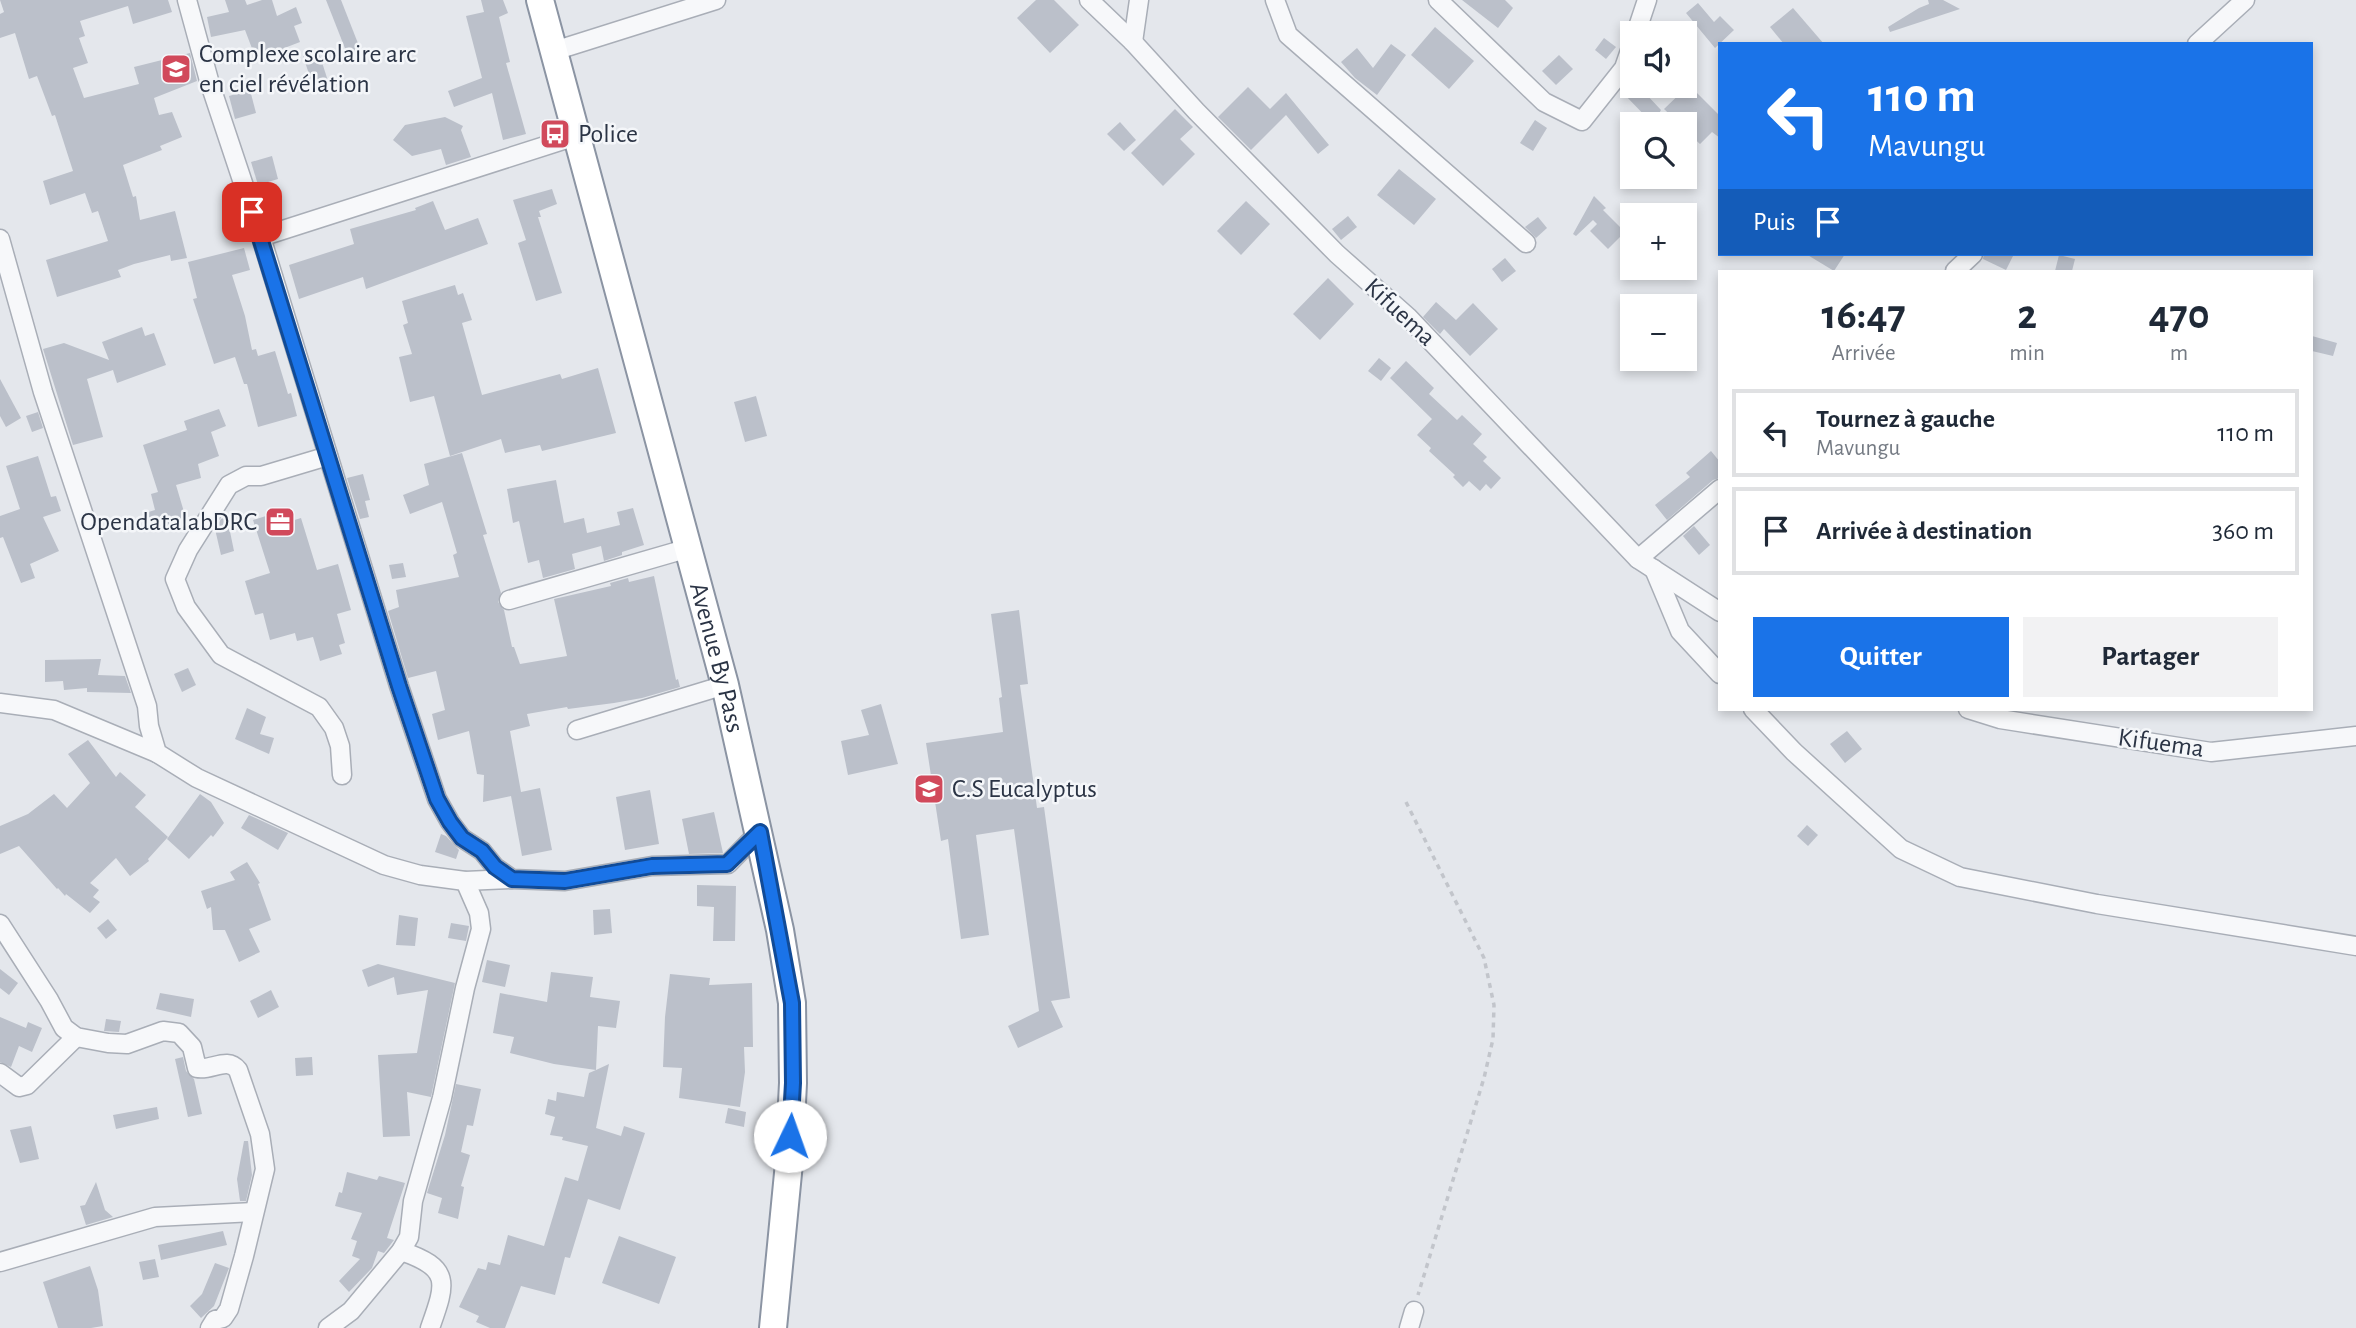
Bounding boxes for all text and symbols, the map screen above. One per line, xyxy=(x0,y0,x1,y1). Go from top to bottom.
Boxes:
map controls xyxy=(1620,21,1697,371)
button: sound xyxy=(1620,21,1697,98)
place label: Complexe scolaire arc en ciel révélation xyxy=(199,41,416,97)
school or university icon: Complexe scolaire arc en ciel révélation xyxy=(159,52,193,86)
icon: left xyxy=(1753,70,1844,161)
text: 110 m xyxy=(1868,72,1976,121)
button: search xyxy=(1620,112,1697,189)
bus stop icon: Police xyxy=(538,117,572,151)
place label: Police xyxy=(578,121,638,147)
text: Mavungu xyxy=(1868,130,1985,162)
pin xyxy=(222,182,282,242)
icon: arrive xyxy=(233,193,271,231)
button: + xyxy=(1620,203,1697,280)
icon: arrive xyxy=(1809,203,1847,241)
text: Puis xyxy=(1753,209,1795,235)
street label: Kifuema xyxy=(1360,273,1440,351)
button: − xyxy=(1620,294,1697,371)
text: 16:47 xyxy=(1821,294,1906,336)
text: 2 xyxy=(2017,294,2037,336)
text: 470 xyxy=(2148,294,2210,336)
text: Arrivée xyxy=(1832,342,1896,365)
text: min xyxy=(2009,342,2045,365)
text: m xyxy=(2170,342,2188,365)
text: Tournez à gauche xyxy=(1816,406,1995,432)
icon: left xyxy=(1757,414,1795,452)
text: 110 m xyxy=(2217,420,2274,446)
text: Mavungu xyxy=(1816,437,1900,460)
office icon: OpendatalabDRC xyxy=(263,505,297,539)
place label: OpendatalabDRC xyxy=(80,509,257,535)
icon: arrive xyxy=(1757,512,1795,550)
text: Arrivée à destination xyxy=(1816,518,2032,544)
text: 360 m xyxy=(2212,518,2274,544)
street label: Avenue By Pass xyxy=(685,580,748,735)
button: Quitter xyxy=(1753,617,2009,697)
button: Partager xyxy=(2023,617,2278,697)
street label: Kifuema xyxy=(2116,724,2206,762)
school or university icon: C.S Eucalyptus xyxy=(912,772,946,806)
place label: C.S Eucalyptus xyxy=(952,776,1097,802)
position arrow xyxy=(753,1099,827,1173)

